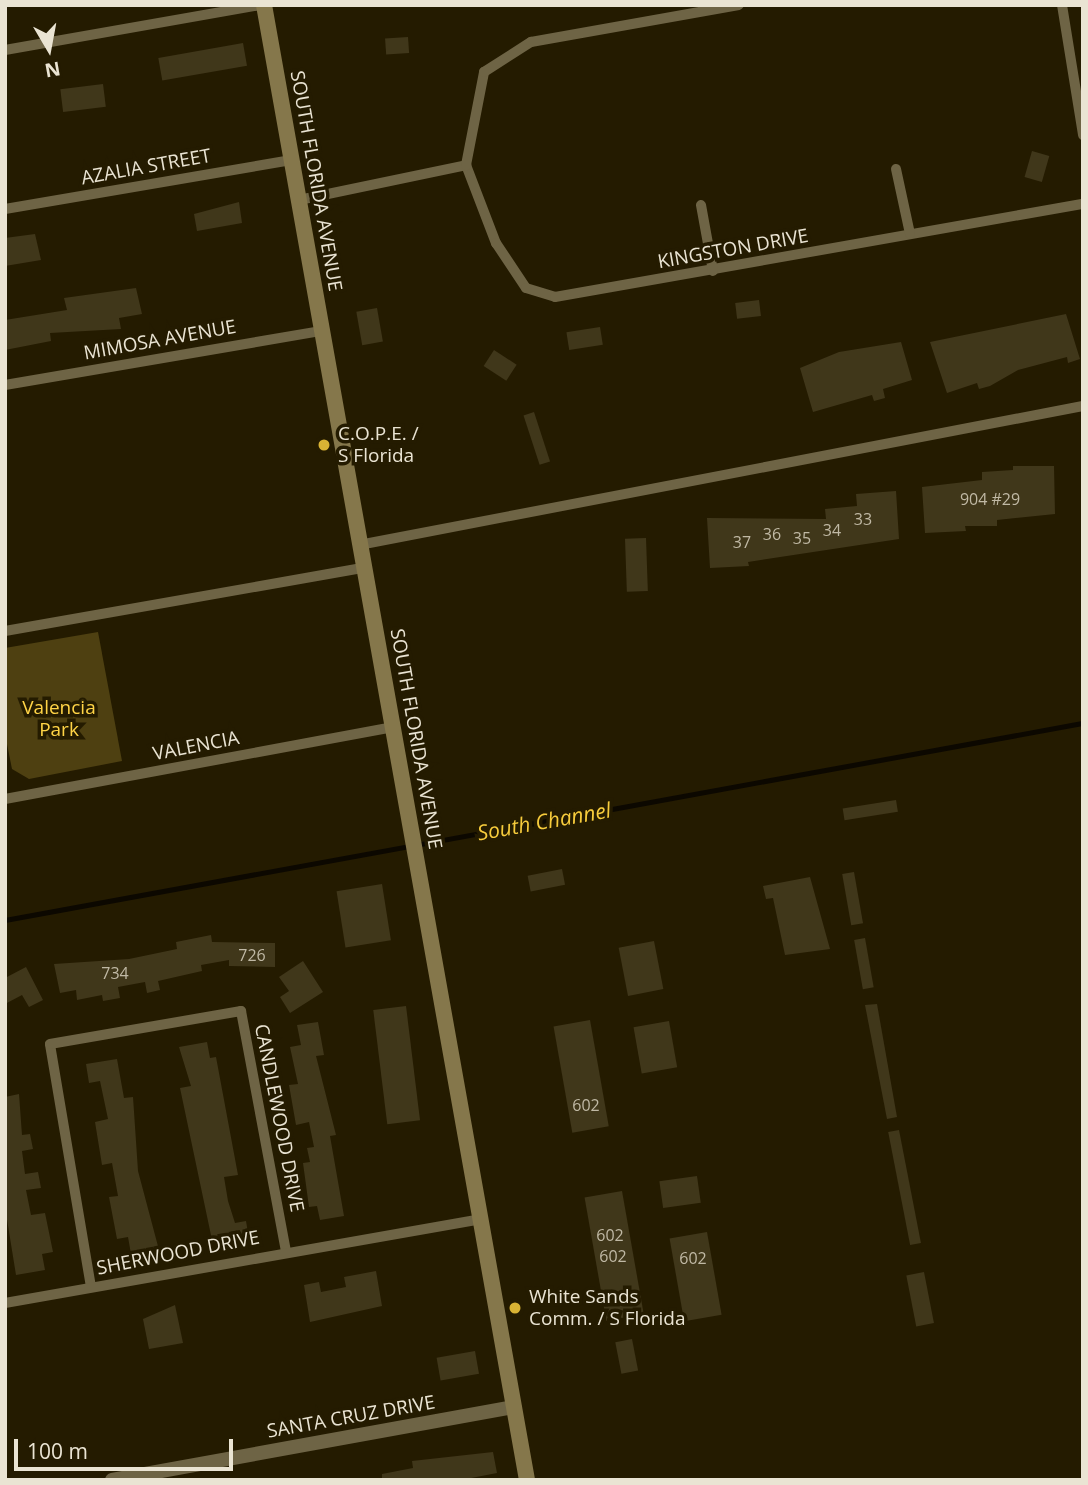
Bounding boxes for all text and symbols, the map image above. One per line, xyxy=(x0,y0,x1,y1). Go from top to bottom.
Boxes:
north arrow xyxy=(14,14,84,84)
text: N xyxy=(43,56,63,84)
street label: SOUTH FLORIDA AVENUE xyxy=(285,69,347,293)
street label: AZALIA STREET xyxy=(79,144,213,190)
street label: KINGSTON DRIVE xyxy=(656,225,810,273)
street label: MIMOSA AVENUE xyxy=(82,315,238,365)
place label: C.O.P.E. / S Florida xyxy=(338,423,419,467)
marker: C.O.P.E. / S Florida xyxy=(316,437,332,453)
house number: 904 #29 xyxy=(960,489,1020,509)
house number: 33 xyxy=(854,509,872,529)
house number: 34 xyxy=(823,520,841,540)
house number: 36 xyxy=(763,524,781,544)
house number: 35 xyxy=(793,528,811,548)
house number: 37 xyxy=(733,532,751,552)
street label: SOUTH FLORIDA AVENUE xyxy=(385,627,447,851)
park label: Valencia Park xyxy=(22,697,96,741)
street label: VALENCIA xyxy=(151,726,241,766)
water label: South Channel xyxy=(475,797,613,845)
house number: 726 xyxy=(238,945,266,965)
house number: 734 xyxy=(101,963,129,983)
street label: CANDLEWOOD DRIVE xyxy=(250,1022,308,1214)
house number: 602 xyxy=(572,1095,600,1115)
house number: 602 xyxy=(596,1225,624,1245)
street label: SHERWOOD DRIVE xyxy=(95,1226,261,1280)
house number: 602 xyxy=(599,1246,627,1266)
house number: 602 xyxy=(679,1248,707,1268)
place label: White Sands Comm. / S Florida xyxy=(529,1286,686,1330)
marker: White Sands Comm. / S Florida xyxy=(507,1300,523,1316)
street label: SANTA CRUZ DRIVE xyxy=(265,1391,437,1443)
scale bar xyxy=(18,1426,236,1470)
text: 100 m xyxy=(27,1437,88,1465)

